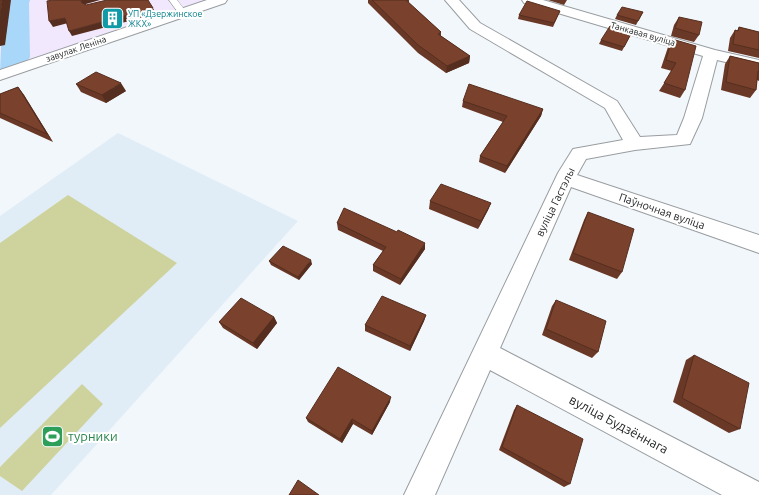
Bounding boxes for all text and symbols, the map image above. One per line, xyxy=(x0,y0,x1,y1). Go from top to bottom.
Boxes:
building icon: УП «Дзержинское ЖКХ» xyxy=(99,6,125,32)
place label: УП «Дзержинское ЖКХ» xyxy=(128,9,202,29)
street label: Танкавая вуліца xyxy=(610,20,676,48)
street label: завулак Леніна xyxy=(44,34,108,64)
street label: вуліца Гастэлы xyxy=(533,166,577,238)
street label: Паўночная вуліца xyxy=(617,191,707,231)
street label: вуліца Будзённага xyxy=(567,392,671,456)
sports icon: турники xyxy=(39,423,65,449)
place label: турники xyxy=(68,429,118,443)

